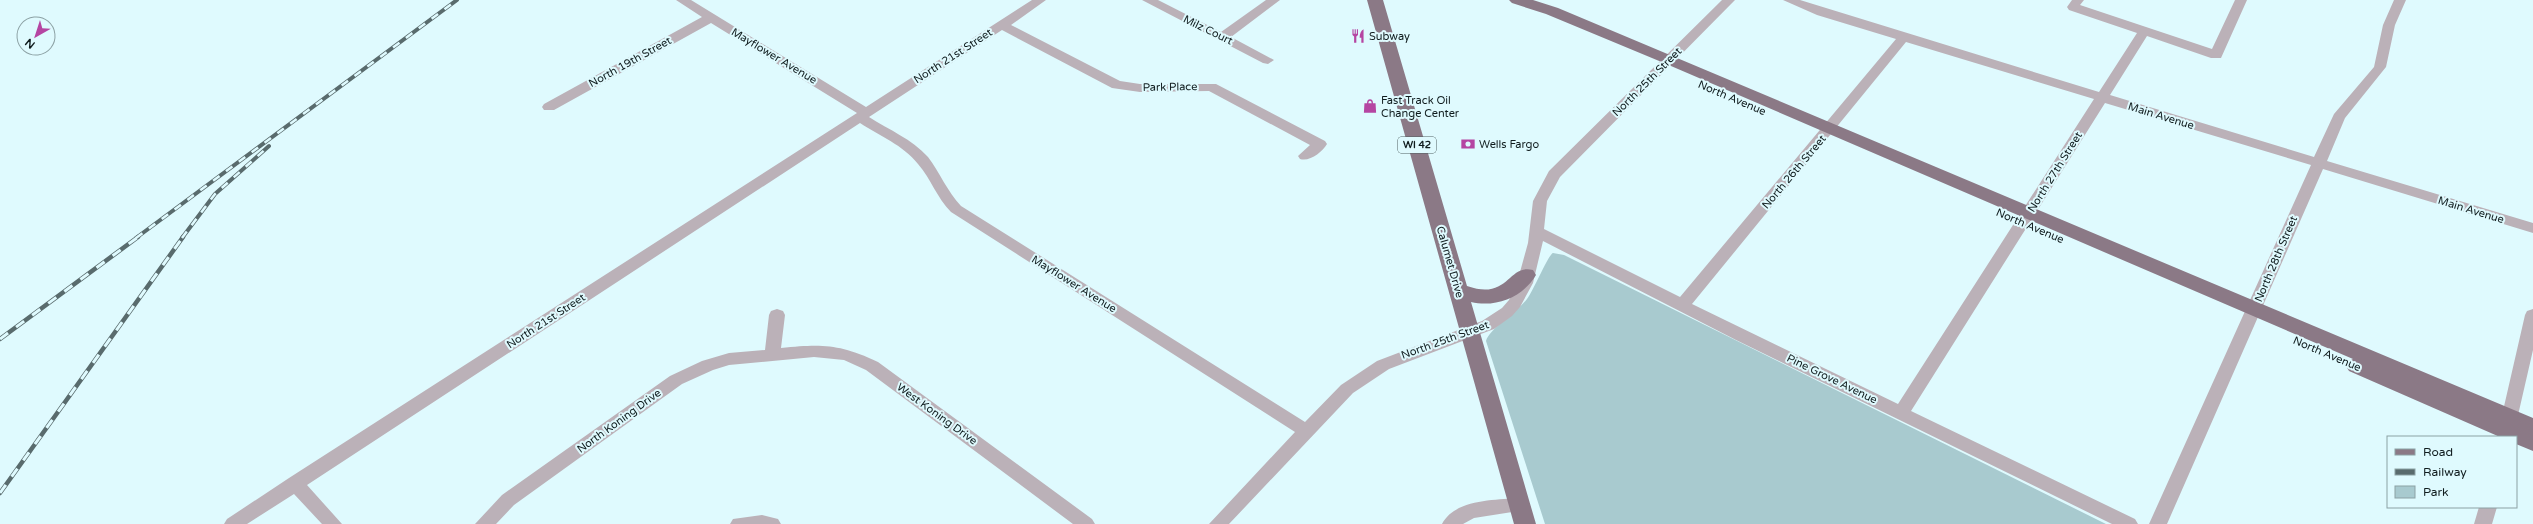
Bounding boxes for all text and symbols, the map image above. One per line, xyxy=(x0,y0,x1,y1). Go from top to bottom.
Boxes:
street label: Milz Court xyxy=(1181,12,1235,48)
north arrow xyxy=(16,16,56,56)
street label: Mayflower Avenue xyxy=(729,25,819,87)
street label: North 21st Street xyxy=(911,26,995,86)
restaurant icon: Subway xyxy=(1350,28,1366,44)
place label: Subway xyxy=(1369,30,1410,43)
street label: North 19th Street xyxy=(586,34,674,90)
text: N xyxy=(22,36,38,51)
street label: North 25th Street xyxy=(1610,45,1684,119)
street label: North Avenue xyxy=(1696,78,1768,118)
street label: Park Place xyxy=(1143,80,1197,94)
place label: Fast Track Oil Change Center xyxy=(1381,94,1460,120)
shop icon: Fast Track Oil Change Center xyxy=(1362,98,1378,114)
street label: Main Avenue xyxy=(2126,100,2196,132)
street label: North 27th Street xyxy=(2025,129,2085,215)
street label: North 26th Street xyxy=(1759,132,1829,212)
bank icon: Wells Fargo xyxy=(1460,136,1476,152)
road number: WI 42 xyxy=(1398,137,1436,153)
place label: Wells Fargo xyxy=(1479,138,1539,151)
street label: Main Avenue xyxy=(2436,194,2506,226)
street label: North Avenue xyxy=(1994,206,2066,246)
street label: North 28th Street xyxy=(2252,214,2300,304)
street label: Calumet Drive xyxy=(1434,225,1466,299)
street label: Mayflower Avenue xyxy=(1029,253,1119,315)
street label: North 21st Street xyxy=(504,291,588,351)
street label: North 25th Street xyxy=(1399,318,1491,362)
street label: North Avenue xyxy=(2291,334,2363,374)
street label: Pine Grove Avenue xyxy=(1785,351,1879,407)
street label: West Koning Drive xyxy=(894,380,980,448)
street label: North Koning Drive xyxy=(575,386,663,456)
legend xyxy=(2387,436,2517,508)
text: Road xyxy=(2423,445,2453,459)
text: Railway xyxy=(2423,465,2467,479)
text: Park xyxy=(2423,485,2449,499)

